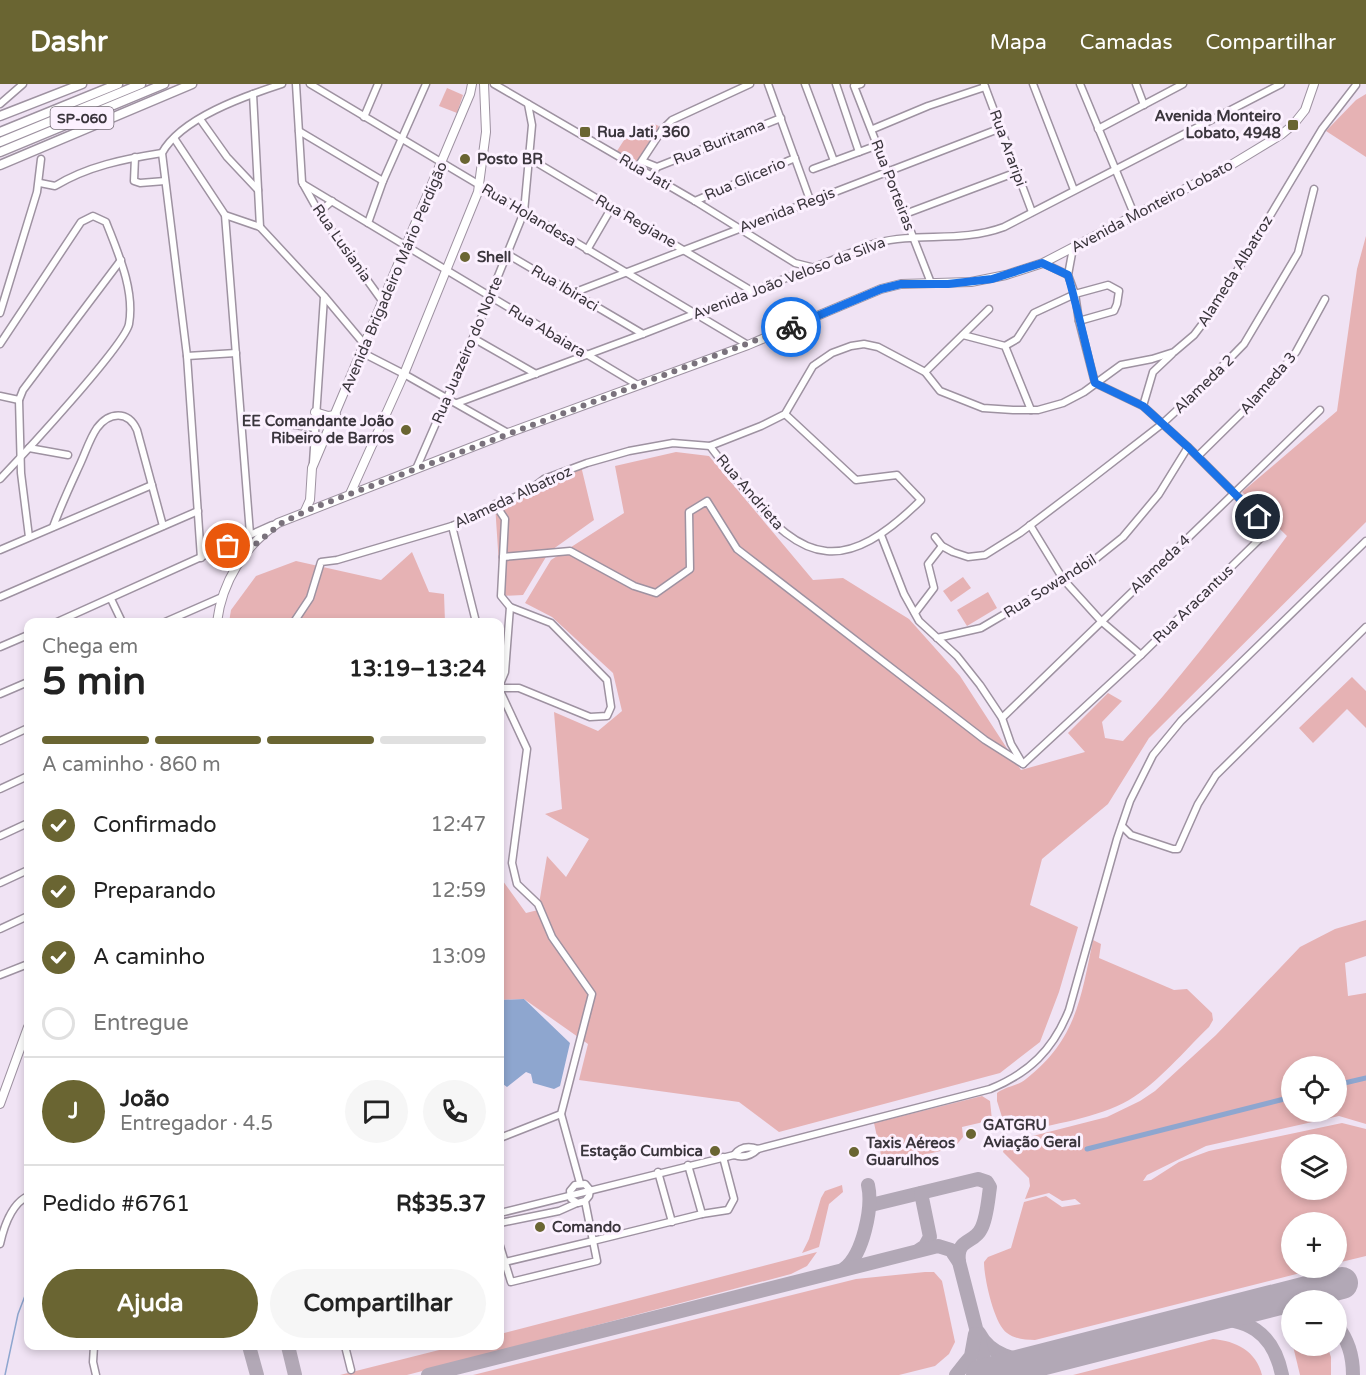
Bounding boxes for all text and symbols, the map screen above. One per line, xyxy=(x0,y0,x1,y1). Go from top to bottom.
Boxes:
text: Dashr xyxy=(30,25,108,59)
text: Mapa xyxy=(990,30,1047,55)
text: Camadas xyxy=(1080,30,1172,55)
text: Compartilhar xyxy=(1205,30,1336,55)
road number: SP-060 xyxy=(50,107,113,129)
street label: Rua Araripi xyxy=(986,107,1030,189)
place label: Avenida Monteiro Lobato, 4948 xyxy=(1155,107,1282,142)
street label: Rua Buritama xyxy=(670,115,768,169)
marker: Avenida Monteiro Lobato, 4948 xyxy=(1286,118,1300,132)
place label: Rua Jati, 360 xyxy=(597,123,690,141)
marker: Rua Jati, 360 xyxy=(578,125,592,139)
street label: Rua Porteiras xyxy=(867,137,919,233)
place label: Posto BR xyxy=(477,150,543,168)
street label: Rua Jati xyxy=(616,150,674,194)
marker: Posto BR xyxy=(458,152,472,166)
street label: Rua Glicerio xyxy=(702,154,788,204)
street label: Avenida Monteiro Lobato xyxy=(1068,156,1236,256)
street label: Avenida Brigadeiro Mário Perdigão xyxy=(337,159,451,395)
street label: Rua Holandesa xyxy=(478,180,580,250)
street label: Avenida Regis xyxy=(737,183,837,237)
street label: Rua Regiane xyxy=(592,191,680,251)
street label: Rua Lusiania xyxy=(309,201,375,285)
street label: Alameda Albatroz xyxy=(1194,212,1276,330)
street label: Avenida João Veloso da Silva xyxy=(690,233,888,323)
place label: Shell xyxy=(477,248,511,266)
marker: Shell xyxy=(458,250,472,264)
street label: Rua Ibiraci xyxy=(528,261,602,315)
street label: Rua Juazeiro do Norte xyxy=(428,274,506,426)
courier xyxy=(761,297,821,357)
street label: Rua Abaiara xyxy=(505,301,589,361)
icon: bike xyxy=(775,311,808,344)
street label: Alameda 3 xyxy=(1236,348,1300,418)
street label: Alameda 2 xyxy=(1170,351,1238,417)
place label: EE Comandante João Ribeiro de Barros xyxy=(242,412,394,447)
marker: EE Comandante João Ribeiro de Barros xyxy=(399,423,413,437)
street label: Rua Andrieta xyxy=(712,451,788,533)
street label: Alameda Albatroz xyxy=(451,462,575,532)
pin xyxy=(1232,491,1283,542)
icon: home xyxy=(1241,500,1274,533)
pin xyxy=(202,520,253,571)
icon: bag xyxy=(211,529,244,562)
street label: Alameda 4 xyxy=(1126,531,1194,597)
street label: Rua Sowandoil xyxy=(1000,550,1100,622)
street label: Rua Aracantus xyxy=(1149,561,1237,647)
text: Chega em xyxy=(42,635,138,659)
text: 13:19–13:24 xyxy=(349,656,486,682)
text: 5 min xyxy=(42,658,146,705)
text: A caminho · 860 m xyxy=(42,753,221,777)
icon: check xyxy=(42,809,75,842)
text: Confirmado xyxy=(93,812,217,838)
text: 12:47 xyxy=(431,813,486,837)
icon: check xyxy=(42,875,75,908)
text: Preparando xyxy=(93,878,216,904)
text: 12:59 xyxy=(431,879,486,903)
icon: check xyxy=(42,941,75,974)
text: A caminho xyxy=(93,944,205,970)
text: 13:09 xyxy=(431,945,486,969)
text: Entregue xyxy=(93,1010,189,1036)
map controls xyxy=(1281,1056,1347,1356)
button: locate xyxy=(1281,1056,1347,1122)
button: chat xyxy=(345,1080,408,1143)
button: phone xyxy=(423,1080,486,1143)
text: João xyxy=(120,1086,169,1112)
text: J xyxy=(68,1098,79,1124)
text: Entregador · 4.5 xyxy=(120,1112,273,1136)
place label: GATGRU Aviação Geral xyxy=(983,1116,1081,1152)
marker: GATGRU Aviação Geral xyxy=(964,1127,978,1141)
place label: Taxis Aéreos Guarulhos xyxy=(865,1134,955,1169)
button: layers xyxy=(1281,1134,1347,1200)
place label: Estação Cumbica xyxy=(580,1142,703,1161)
marker: Estação Cumbica xyxy=(708,1144,722,1158)
marker: Taxis Aéreos Guarulhos xyxy=(847,1145,861,1159)
text: Pedido #6761 xyxy=(42,1191,190,1217)
text: R$35.37 xyxy=(396,1191,486,1217)
button: + xyxy=(1281,1212,1347,1278)
place label: Comando xyxy=(552,1218,621,1236)
marker: Comando xyxy=(533,1220,547,1234)
button: Ajuda xyxy=(42,1269,258,1338)
button: Compartilhar xyxy=(270,1269,486,1338)
button: − xyxy=(1281,1290,1347,1356)

